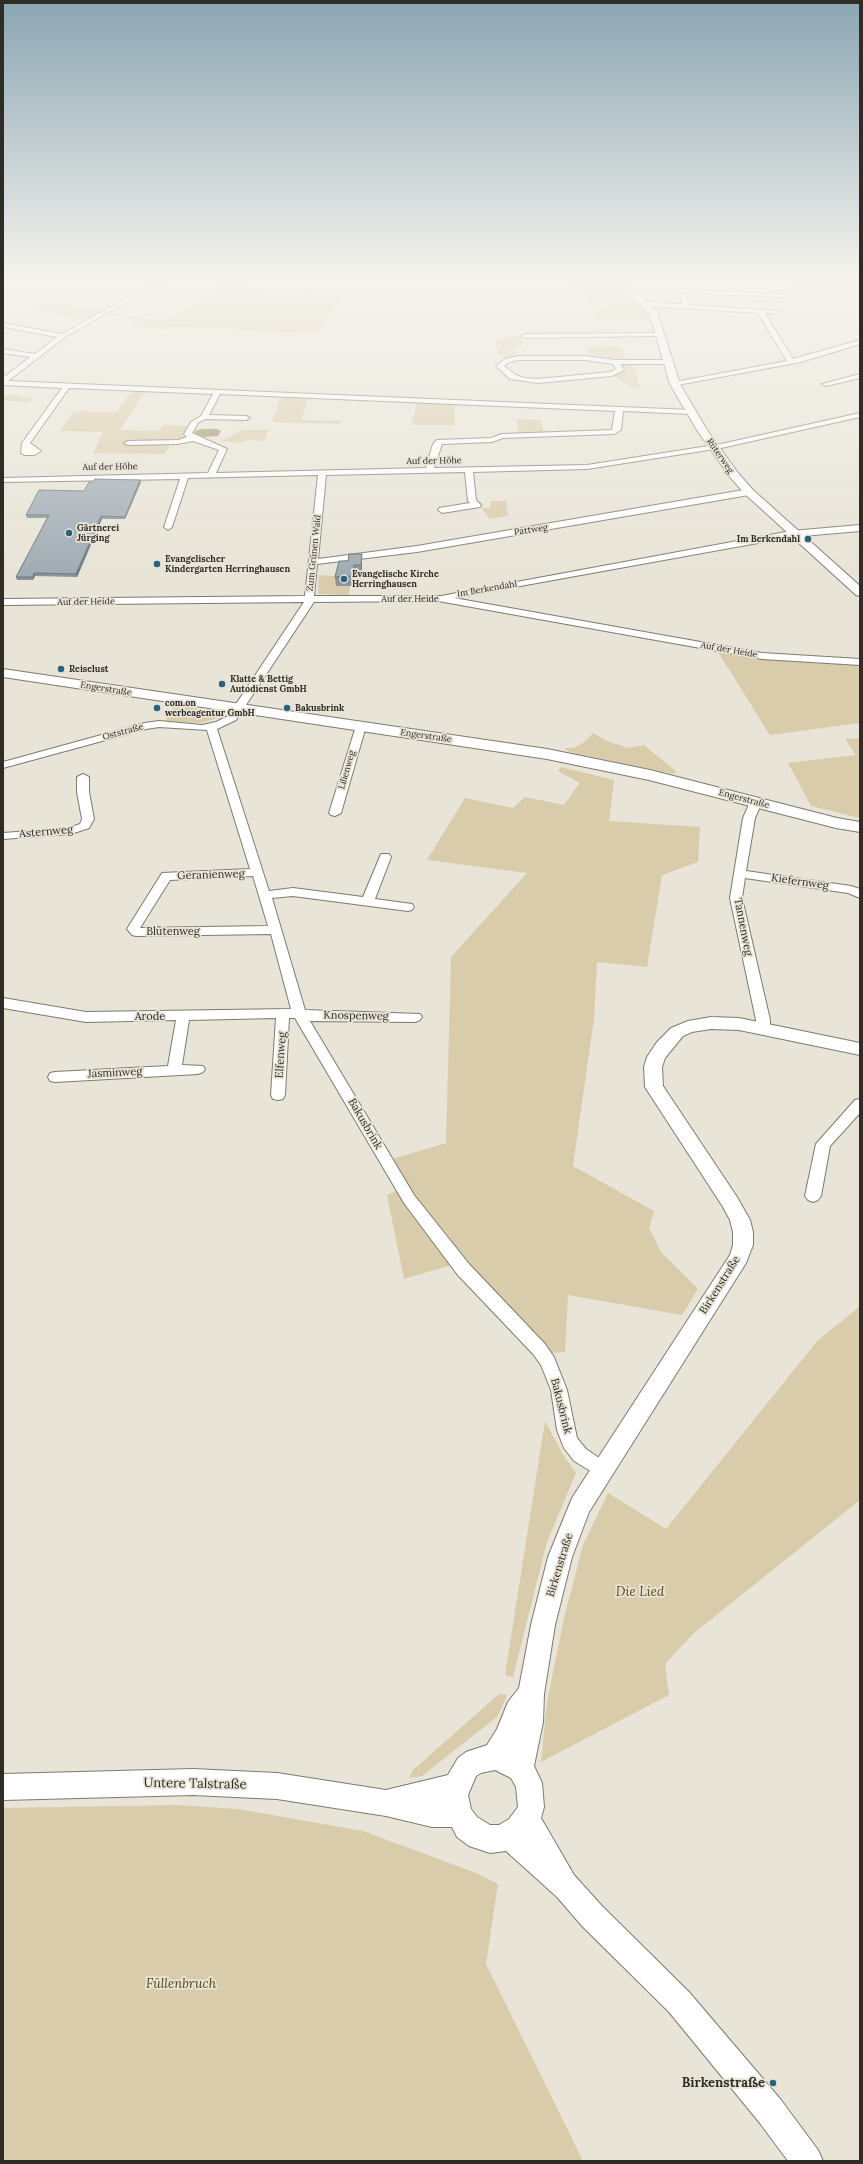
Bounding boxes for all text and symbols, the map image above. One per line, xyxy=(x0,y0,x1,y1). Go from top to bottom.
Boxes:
street label: Rüterweg xyxy=(704,436,736,476)
street label: Auf der Höhe xyxy=(406,455,462,467)
street label: Auf der Höhe xyxy=(82,461,138,473)
street label: Zum Grünen Wald xyxy=(305,514,323,592)
street label: Pattweg xyxy=(513,522,549,538)
place label: Gärtnerei Jürging xyxy=(77,523,119,544)
marker: Gärtnerei Jürging xyxy=(64,528,74,538)
place label: Im Berkendahl xyxy=(737,534,800,544)
marker: Im Berkendahl xyxy=(803,534,813,544)
place label: Evangelischer Kindergarten Herringhausen xyxy=(165,554,290,575)
marker: Evangelischer Kindergarten Herringhausen xyxy=(152,559,162,569)
place label: Evangelische Kirche Herringhausen xyxy=(352,569,439,590)
marker: Evangelische Kirche Herringhausen xyxy=(339,574,349,584)
street label: Im Berkendahl xyxy=(456,578,518,600)
street label: Auf der Heide xyxy=(381,594,439,604)
street label: Auf der Heide xyxy=(57,596,115,608)
street label: Auf der Heide xyxy=(700,640,758,660)
marker: Reiselust xyxy=(56,664,66,674)
place label: Reiselust xyxy=(69,664,108,674)
place label: Klatte & Bettig Autodienst GmbH xyxy=(230,674,307,695)
marker: Klatte & Bettig Autodienst GmbH xyxy=(217,679,227,689)
street label: Engerstraße xyxy=(80,680,132,698)
place label: com.on werbeagentur GmbH xyxy=(165,698,255,719)
marker: com.on werbeagentur GmbH xyxy=(152,703,162,713)
marker: Bakusbrink xyxy=(282,703,292,713)
place label: Bakusbrink xyxy=(295,703,344,713)
street label: Oststraße xyxy=(101,721,145,743)
street label: Engerstraße xyxy=(400,727,452,745)
street label: Lilienweg xyxy=(336,749,358,791)
street label: Engerstraße xyxy=(718,787,770,811)
street label: Asternweg xyxy=(18,823,74,841)
street label: Geranienweg xyxy=(177,867,245,883)
street label: Kiefernweg xyxy=(770,871,830,893)
street label: Tannenweg xyxy=(731,897,755,957)
street label: Blütenweg xyxy=(146,925,200,939)
street label: Knospenweg xyxy=(323,1009,389,1023)
street label: Arode xyxy=(135,1010,165,1024)
street label: Elfenweg xyxy=(273,1031,289,1079)
street label: Jasminweg xyxy=(87,1065,143,1081)
street label: Bakusbrink xyxy=(345,1096,385,1152)
street label: Birkenstraße xyxy=(697,1253,743,1317)
street label: Bakusbrink xyxy=(548,1377,574,1435)
street label: Birkenstraße xyxy=(544,1531,576,1599)
park label: Die Lied xyxy=(616,1584,664,1600)
street label: Untere Talstraße xyxy=(143,1775,247,1793)
park label: Füllenbruch xyxy=(146,1976,216,1992)
place label: Birkenstraße xyxy=(682,2075,765,2091)
marker: Birkenstraße xyxy=(768,2078,778,2088)

